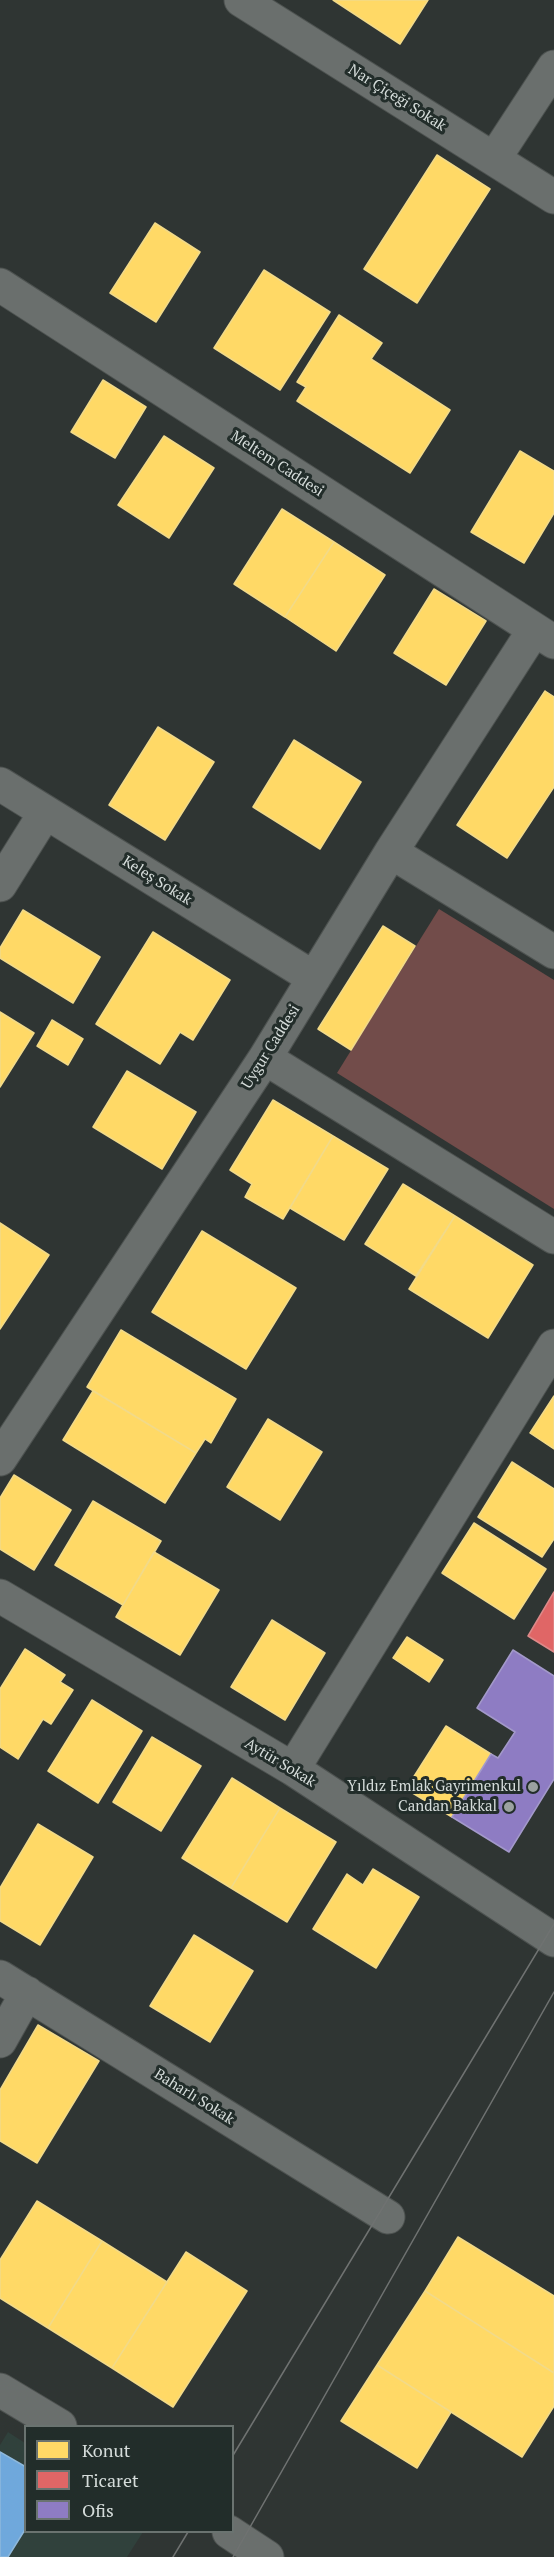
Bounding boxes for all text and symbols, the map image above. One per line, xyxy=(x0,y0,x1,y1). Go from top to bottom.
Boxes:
street label: Nar Çiçeği Sokak xyxy=(345,61,449,135)
street label: Meltem Caddesi xyxy=(227,427,327,501)
street label: Keleş Sokak xyxy=(119,853,195,909)
street label: Uygur Caddesi xyxy=(238,1002,304,1092)
street label: Aytür Sokak xyxy=(241,1735,319,1791)
place label: Yıldız Emlak Gayrimenkul xyxy=(347,1778,521,1796)
marker: Yıldız Emlak Gayrimenkul xyxy=(526,1780,540,1794)
place label: Candan Bakkal xyxy=(398,1798,497,1816)
marker: Candan Bakkal xyxy=(502,1800,516,1814)
street label: Baharlı Sokak xyxy=(151,2065,237,2129)
legend xyxy=(24,2425,234,2533)
text: Konut xyxy=(82,2438,130,2462)
text: Ticaret xyxy=(82,2468,139,2492)
text: Ofis xyxy=(82,2498,114,2522)

